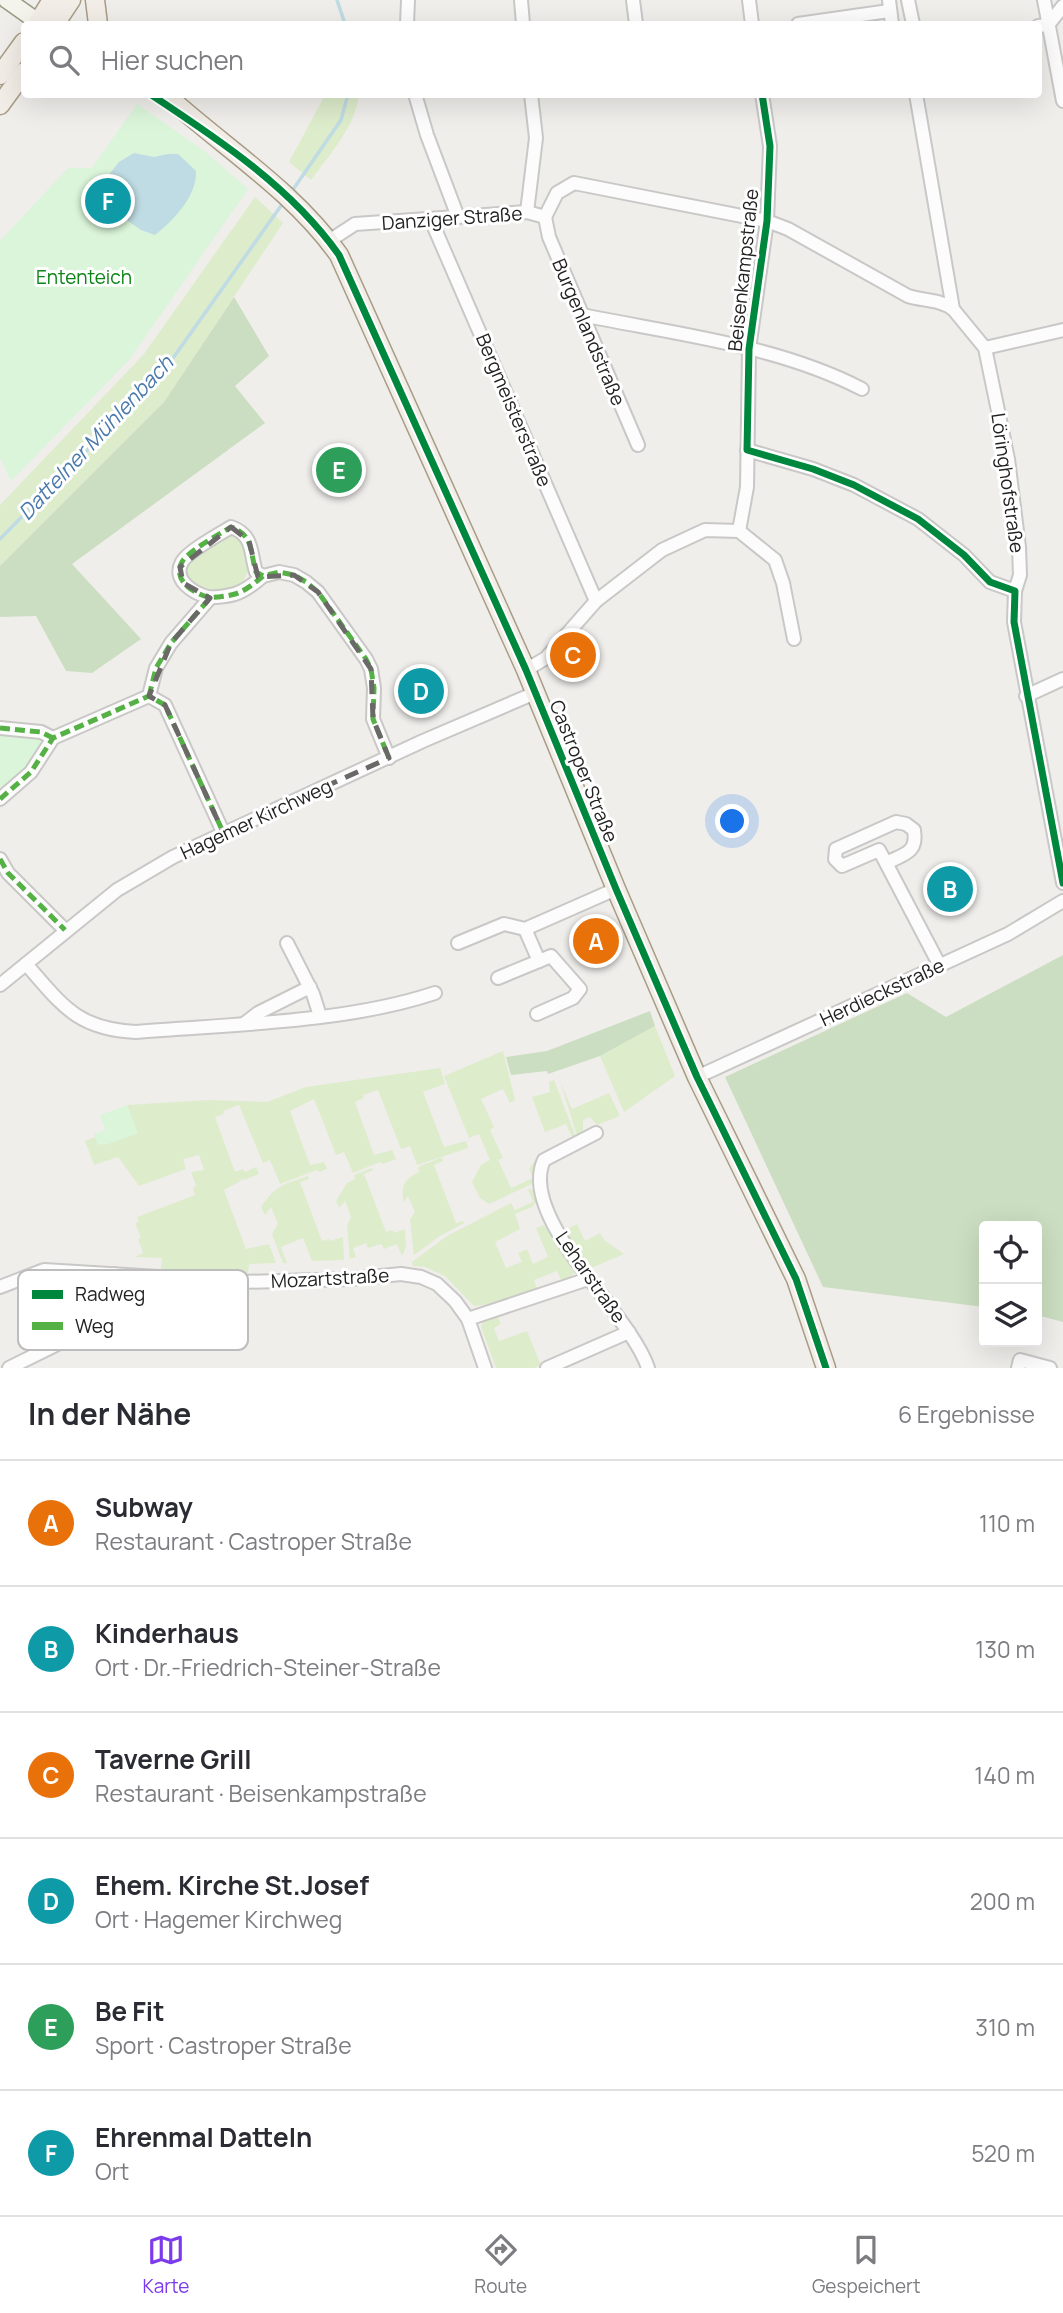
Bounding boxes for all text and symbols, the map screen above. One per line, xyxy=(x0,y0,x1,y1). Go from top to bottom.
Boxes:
search box xyxy=(21,21,1042,98)
icon: search xyxy=(45,41,83,79)
text: Hier suchen xyxy=(101,42,244,78)
pin: F xyxy=(85,175,131,227)
street label: Beisenkampstraße xyxy=(722,187,764,353)
street label: Danziger Straße xyxy=(381,200,523,236)
street label: Burgenlandstraße xyxy=(546,255,632,409)
park label: Ententeich xyxy=(36,264,132,290)
street label: Bergmeisterstraße xyxy=(470,329,558,491)
water label: Dattelner Mühlenbach xyxy=(12,348,180,526)
street label: Löringhofstraße xyxy=(985,411,1031,555)
pin: E xyxy=(316,444,362,496)
pin: C xyxy=(550,629,596,681)
pin: D xyxy=(398,665,444,717)
street label: Castroper Straße xyxy=(544,696,624,846)
street label: Hagemer Kirchweg xyxy=(176,773,336,865)
your location xyxy=(715,804,749,838)
pin: B xyxy=(927,863,973,915)
pin: A xyxy=(573,915,619,967)
street label: Herdieckstraße xyxy=(816,952,948,1032)
map controls xyxy=(979,1221,1042,1347)
button: locate xyxy=(979,1221,1042,1284)
street label: Leharstraße xyxy=(550,1226,632,1328)
street label: Mozartstraße xyxy=(270,1262,390,1294)
legend xyxy=(18,1270,248,1350)
text: Radweg xyxy=(75,1281,145,1307)
button: layers xyxy=(979,1284,1042,1347)
text: Weg xyxy=(75,1313,114,1339)
text: In der Nähe xyxy=(28,1393,191,1434)
text: 6 Ergebnisse xyxy=(898,1398,1035,1430)
text: Subway xyxy=(95,1489,193,1525)
text: A xyxy=(43,1507,59,1539)
text: 110 m xyxy=(979,1507,1035,1539)
text: Restaurant · Castroper Straße xyxy=(95,1525,412,1557)
text: Kinderhaus xyxy=(95,1615,239,1651)
text: B xyxy=(44,1633,58,1665)
text: 130 m xyxy=(975,1633,1035,1665)
text: Ort · Dr.-Friedrich-Steiner-Straße xyxy=(95,1651,441,1683)
text: Taverne Grill xyxy=(95,1741,251,1777)
text: C xyxy=(43,1759,60,1791)
text: 140 m xyxy=(974,1759,1035,1791)
text: Restaurant · Beisenkampstraße xyxy=(95,1777,427,1809)
text: Ehem. Kirche St.Josef xyxy=(95,1867,369,1903)
text: D xyxy=(43,1885,59,1917)
text: 200 m xyxy=(970,1885,1035,1917)
text: Ort · Hagemer Kirchweg xyxy=(95,1903,342,1935)
text: Be Fit xyxy=(95,1993,164,2029)
text: E xyxy=(44,2011,58,2043)
text: 310 m xyxy=(975,2011,1035,2043)
text: Sport · Castroper Straße xyxy=(95,2029,352,2061)
text: Ehrenmal Datteln xyxy=(95,2119,312,2155)
text: F xyxy=(45,2137,57,2169)
text: 520 m xyxy=(971,2137,1035,2169)
text: Ort xyxy=(95,2155,129,2187)
tab: Karte xyxy=(142,2231,189,2299)
tab: Route xyxy=(474,2231,527,2299)
tab: Gespeichert xyxy=(812,2231,921,2299)

